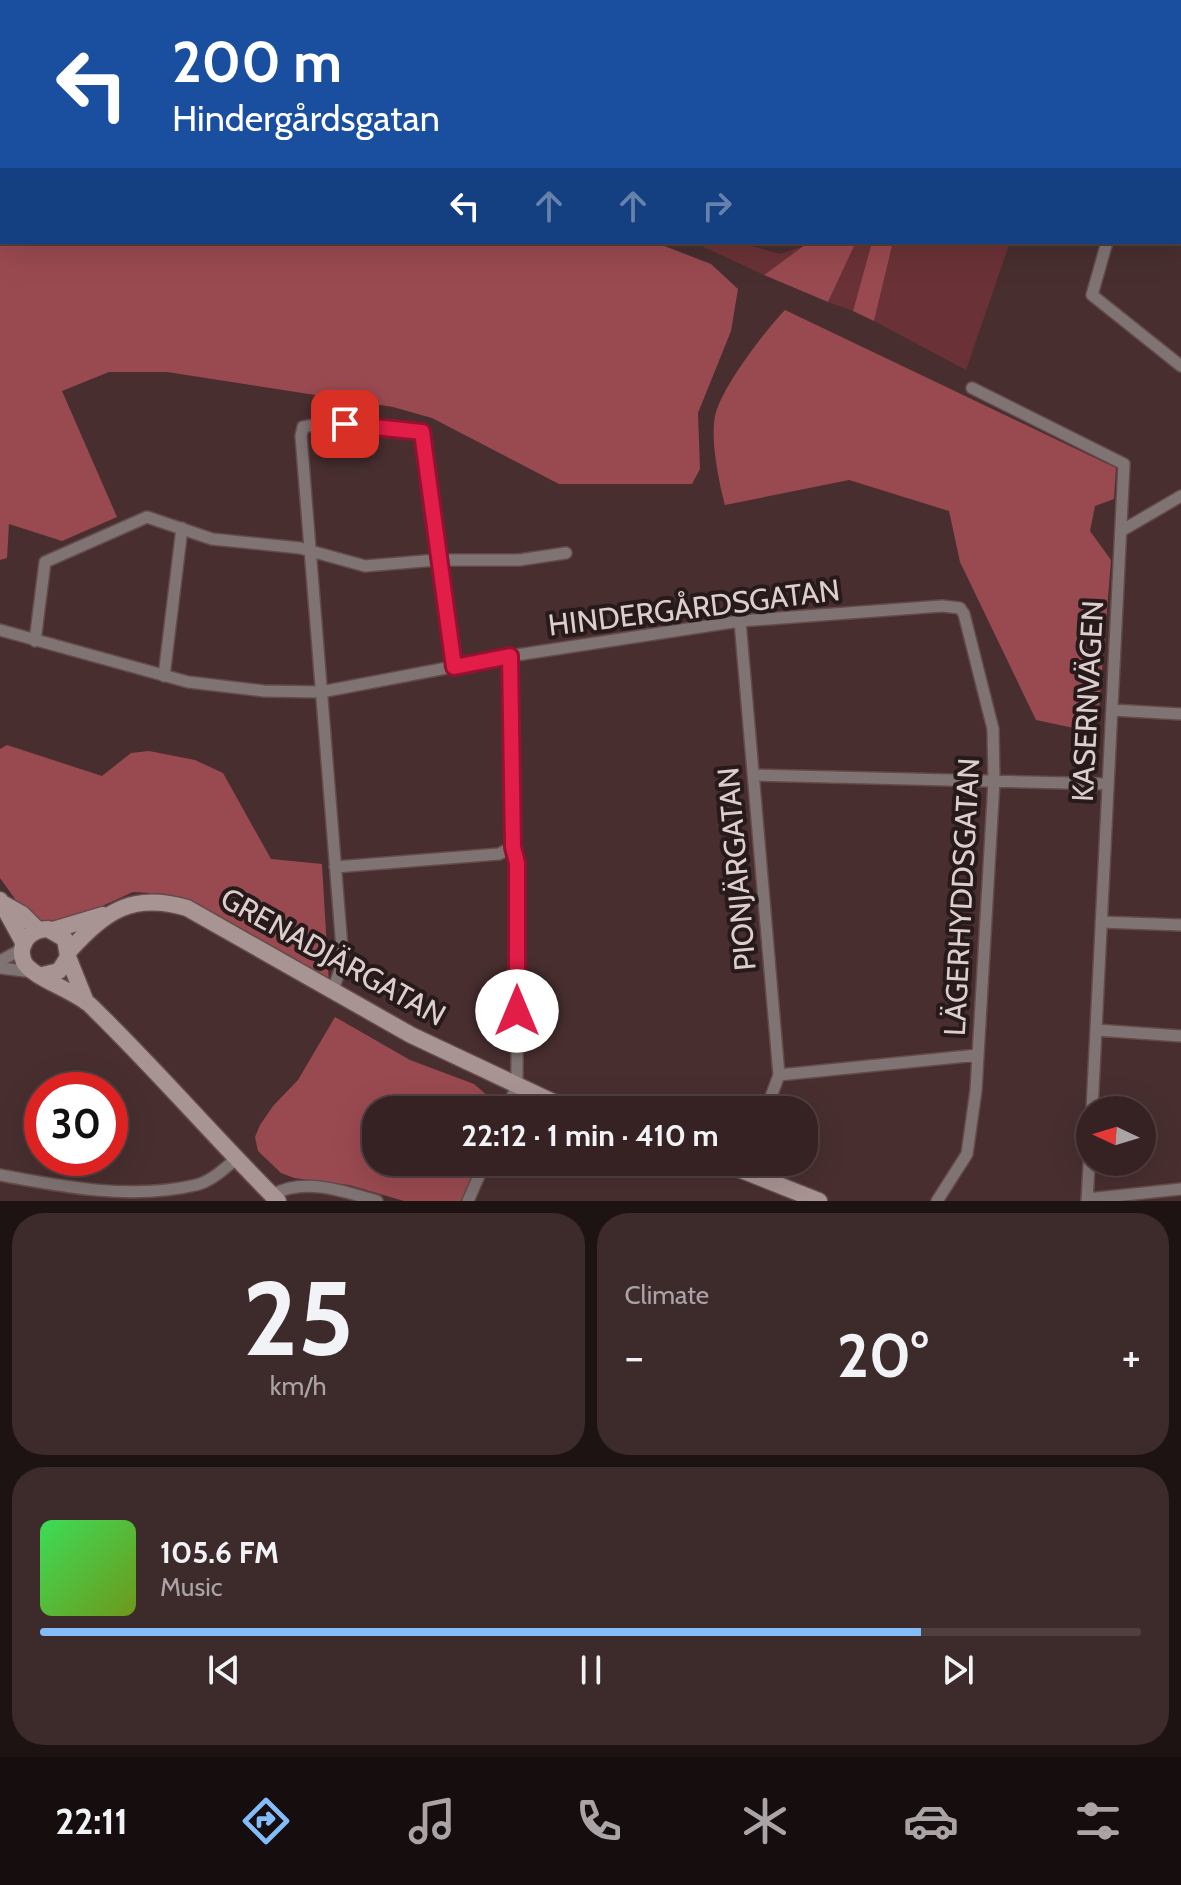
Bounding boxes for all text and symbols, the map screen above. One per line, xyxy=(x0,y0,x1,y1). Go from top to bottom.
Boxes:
text: 200 m xyxy=(172,28,342,96)
icon: left xyxy=(40,32,144,136)
text: Hindergårdsgatan xyxy=(172,96,440,140)
icon: left xyxy=(443,184,487,228)
icon: ahead xyxy=(527,184,571,228)
icon: ahead xyxy=(611,184,655,228)
icon: right xyxy=(695,184,739,228)
pin xyxy=(311,390,379,458)
icon: arrive xyxy=(323,402,367,446)
street label: HINDERGÅRDSGATAN xyxy=(546,571,842,644)
street label: KASERNVÄGEN xyxy=(1064,599,1111,803)
street label: LÄGERHYDDSGATAN xyxy=(936,757,987,1037)
street label: PIONJÄRGATAN xyxy=(709,766,764,972)
street label: GRENADJÄRGATAN xyxy=(214,879,452,1034)
position arrow xyxy=(475,969,559,1053)
speed limit sign: 30 xyxy=(24,1072,128,1176)
north arrow xyxy=(1076,1096,1156,1176)
map controls xyxy=(1076,1096,1156,1176)
text: 22:12 · 1 min · 410 m xyxy=(461,1117,719,1154)
text: 25 xyxy=(243,1255,354,1381)
text: Climate xyxy=(625,1279,709,1311)
text: 20° xyxy=(837,1319,928,1392)
text: − xyxy=(625,1330,644,1383)
text: + xyxy=(1122,1330,1141,1383)
text: km/h xyxy=(270,1370,327,1402)
text: 105.6 FM xyxy=(160,1534,279,1571)
text: Music xyxy=(160,1571,223,1603)
icon: previous xyxy=(202,1648,246,1692)
icon: pause xyxy=(569,1648,613,1692)
icon: next xyxy=(936,1648,980,1692)
icon: directions xyxy=(238,1793,294,1849)
icon: music xyxy=(404,1793,460,1849)
icon: phone xyxy=(571,1793,627,1849)
icon: climate xyxy=(737,1793,793,1849)
icon: car xyxy=(903,1793,959,1849)
icon: filters xyxy=(1070,1793,1126,1849)
text: 22:11 xyxy=(55,1799,128,1843)

